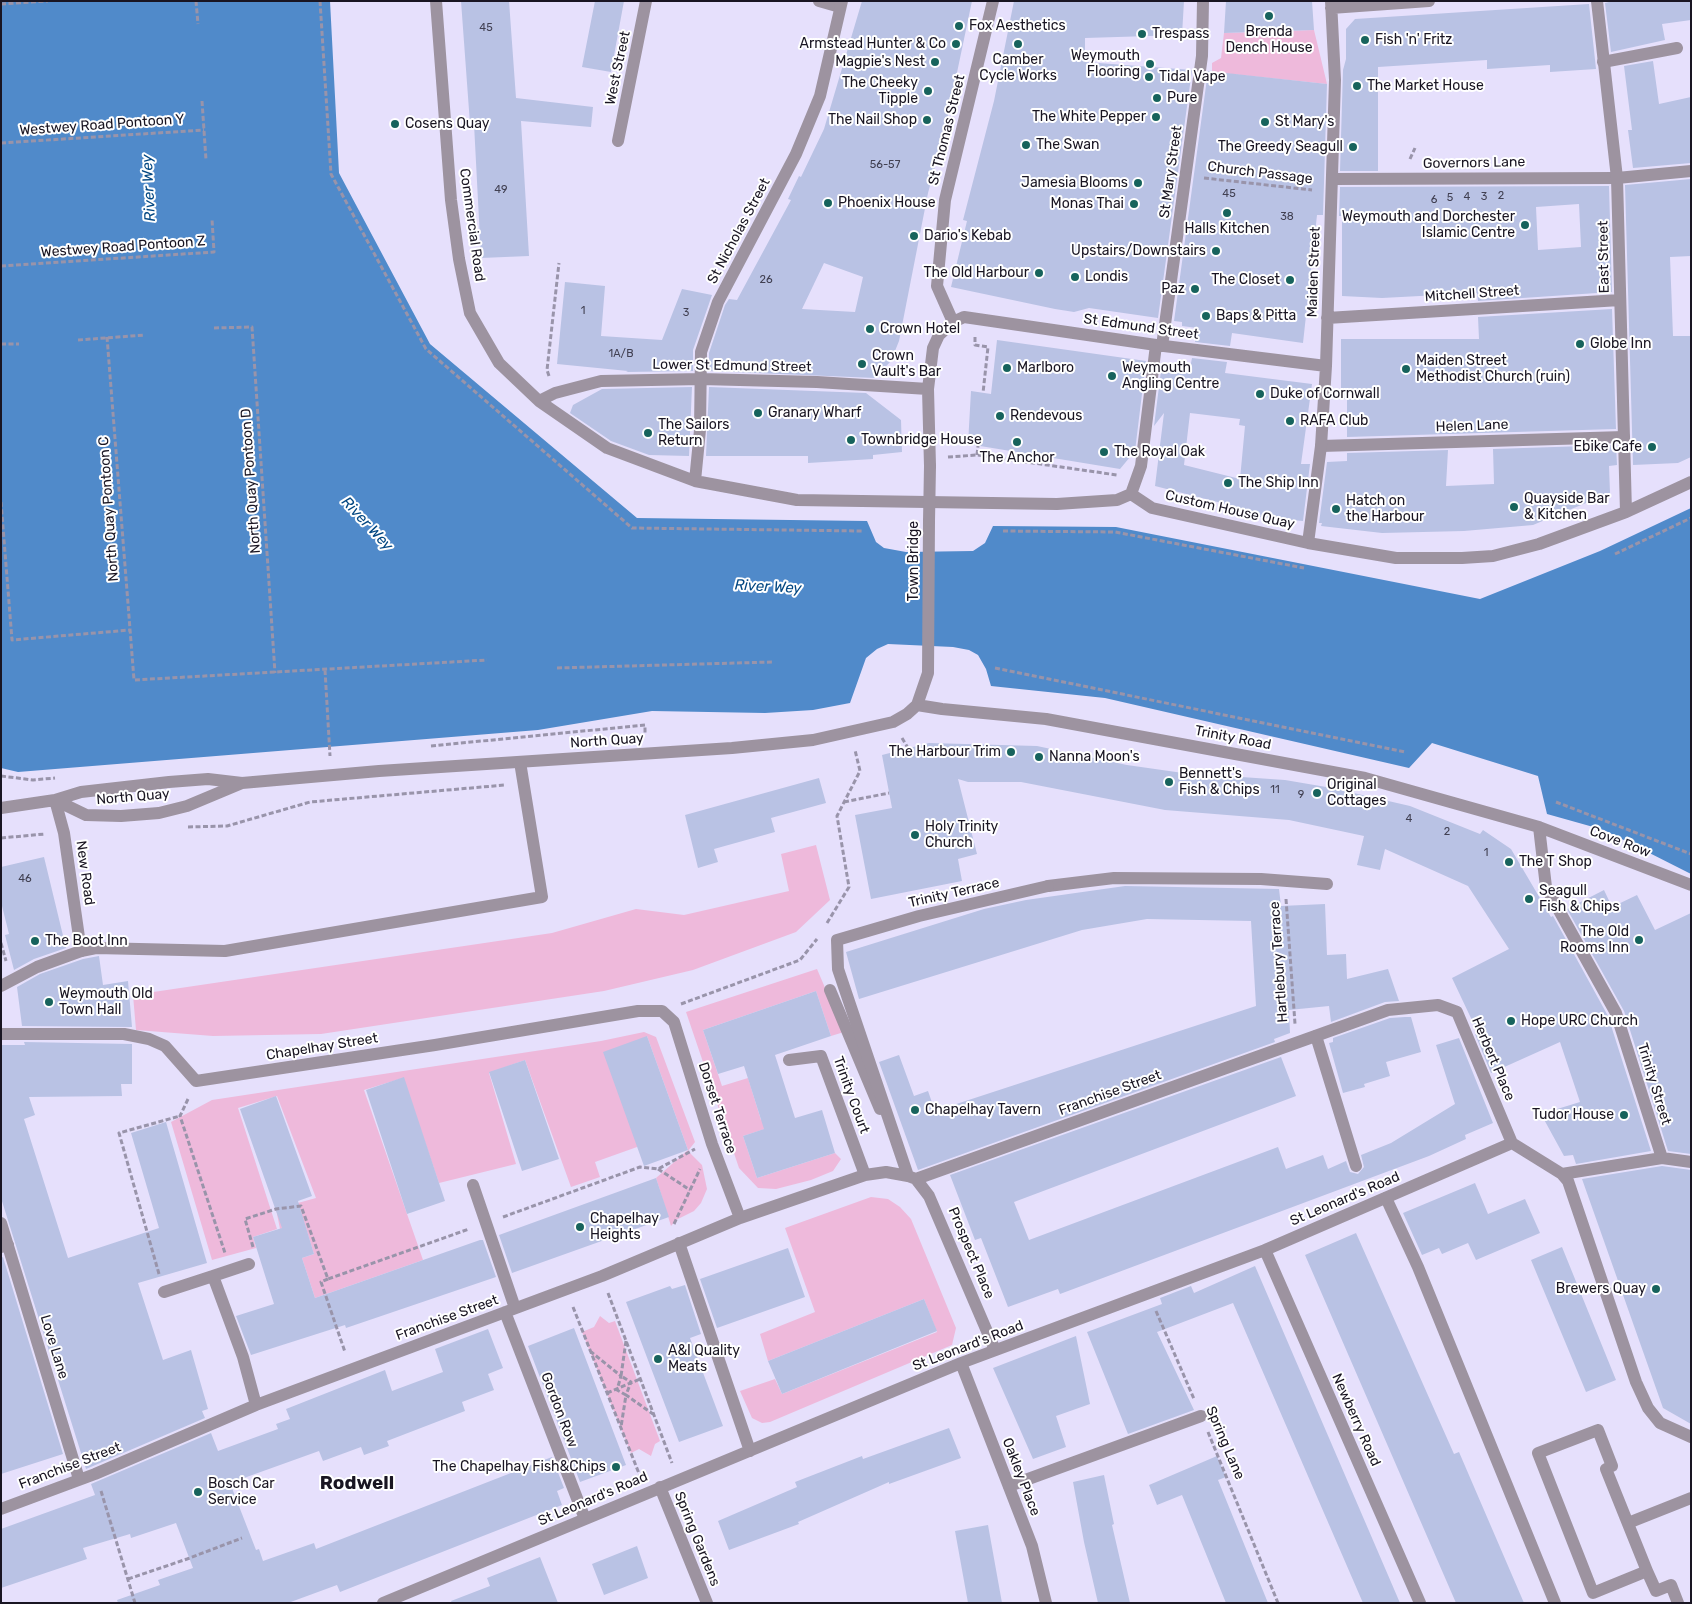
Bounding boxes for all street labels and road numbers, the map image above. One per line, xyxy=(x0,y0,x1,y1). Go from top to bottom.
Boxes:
street label: West Street xyxy=(602,29,634,107)
street label: St Thomas Street xyxy=(925,73,969,187)
street label: Westwey Road Pontoon Y xyxy=(19,111,185,139)
street label: St Mary Street xyxy=(1156,125,1186,219)
street label: Governors Lane xyxy=(1423,154,1525,172)
street label: Church Passage xyxy=(1206,158,1314,188)
street label: Commercial Road xyxy=(456,167,488,283)
street label: St Nicholas Street xyxy=(704,175,774,287)
street label: East Street xyxy=(1595,220,1613,294)
street label: Maiden Street xyxy=(1304,226,1324,318)
street label: Westwey Road Pontoon Z xyxy=(40,233,206,261)
street label: Mitchell Street xyxy=(1424,282,1520,306)
street label: St Edmund Street xyxy=(1082,311,1200,343)
street label: Lower St Edmund Street xyxy=(652,356,812,376)
street label: North Quay Pontoon D xyxy=(238,408,264,554)
street label: Helen Lane xyxy=(1435,416,1509,436)
street label: North Quay Pontoon C xyxy=(96,436,122,582)
street label: Custom House Quay xyxy=(1164,487,1296,533)
street label: Town Bridge xyxy=(906,521,922,601)
street label: Trinity Road xyxy=(1193,722,1273,754)
street label: North Quay xyxy=(570,730,644,752)
street label: North Quay xyxy=(96,785,170,809)
street label: Cove Row xyxy=(1587,823,1653,861)
street label: New Road xyxy=(72,840,98,906)
street label: Trinity Terrace xyxy=(907,874,1001,912)
street label: Hartlebury Terrace xyxy=(1266,901,1292,1023)
street label: Herbert Place xyxy=(1468,1015,1518,1103)
street label: Chapelhay Street xyxy=(265,1030,379,1064)
street label: Trinity Street xyxy=(1634,1041,1674,1127)
street label: Trinity Court xyxy=(829,1054,873,1136)
street label: Dorset Terrace xyxy=(694,1060,740,1156)
street label: Franchise Street xyxy=(1056,1067,1164,1119)
street label: St Leonard's Road xyxy=(1288,1168,1402,1230)
street label: Prospect Place xyxy=(944,1205,998,1301)
street label: Franchise Street xyxy=(393,1292,501,1344)
street label: Love Lane xyxy=(36,1313,72,1381)
street label: St Leonard's Road xyxy=(910,1317,1026,1375)
street label: Gordon Row xyxy=(537,1370,581,1450)
street label: Newberry Road xyxy=(1328,1371,1384,1469)
street label: Spring Lane xyxy=(1202,1404,1248,1482)
street label: Oakley Place xyxy=(998,1436,1044,1518)
street label: Franchise Street xyxy=(17,1439,123,1493)
street label: St Leonard's Road xyxy=(536,1468,650,1530)
street label: Spring Gardens xyxy=(670,1489,724,1589)

